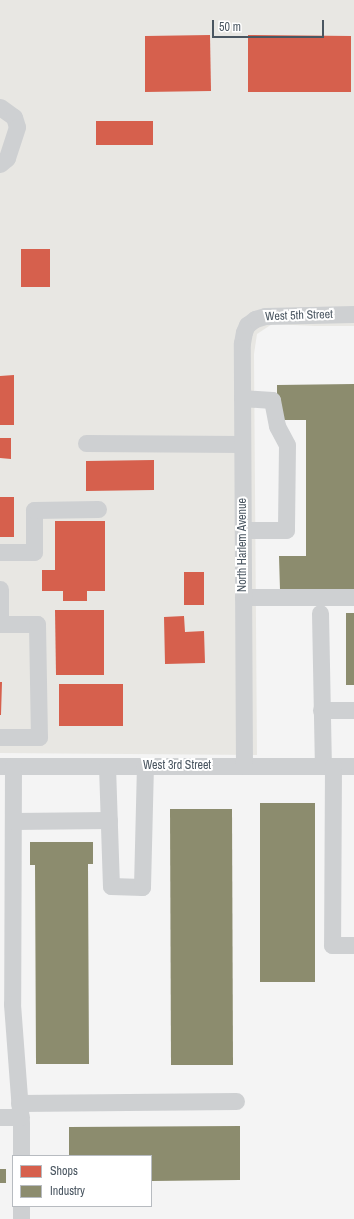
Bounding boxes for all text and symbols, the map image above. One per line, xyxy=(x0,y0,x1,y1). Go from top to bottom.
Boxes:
scale bar xyxy=(214,12,326,38)
text: 50 m xyxy=(219,19,241,35)
street label: West 5th Street xyxy=(265,308,333,324)
street label: North Harlem Avenue xyxy=(236,498,250,592)
street label: West 3rd Street xyxy=(143,759,211,773)
legend xyxy=(12,1155,152,1207)
text: Shops xyxy=(50,1163,78,1179)
text: Industry xyxy=(50,1183,85,1199)

